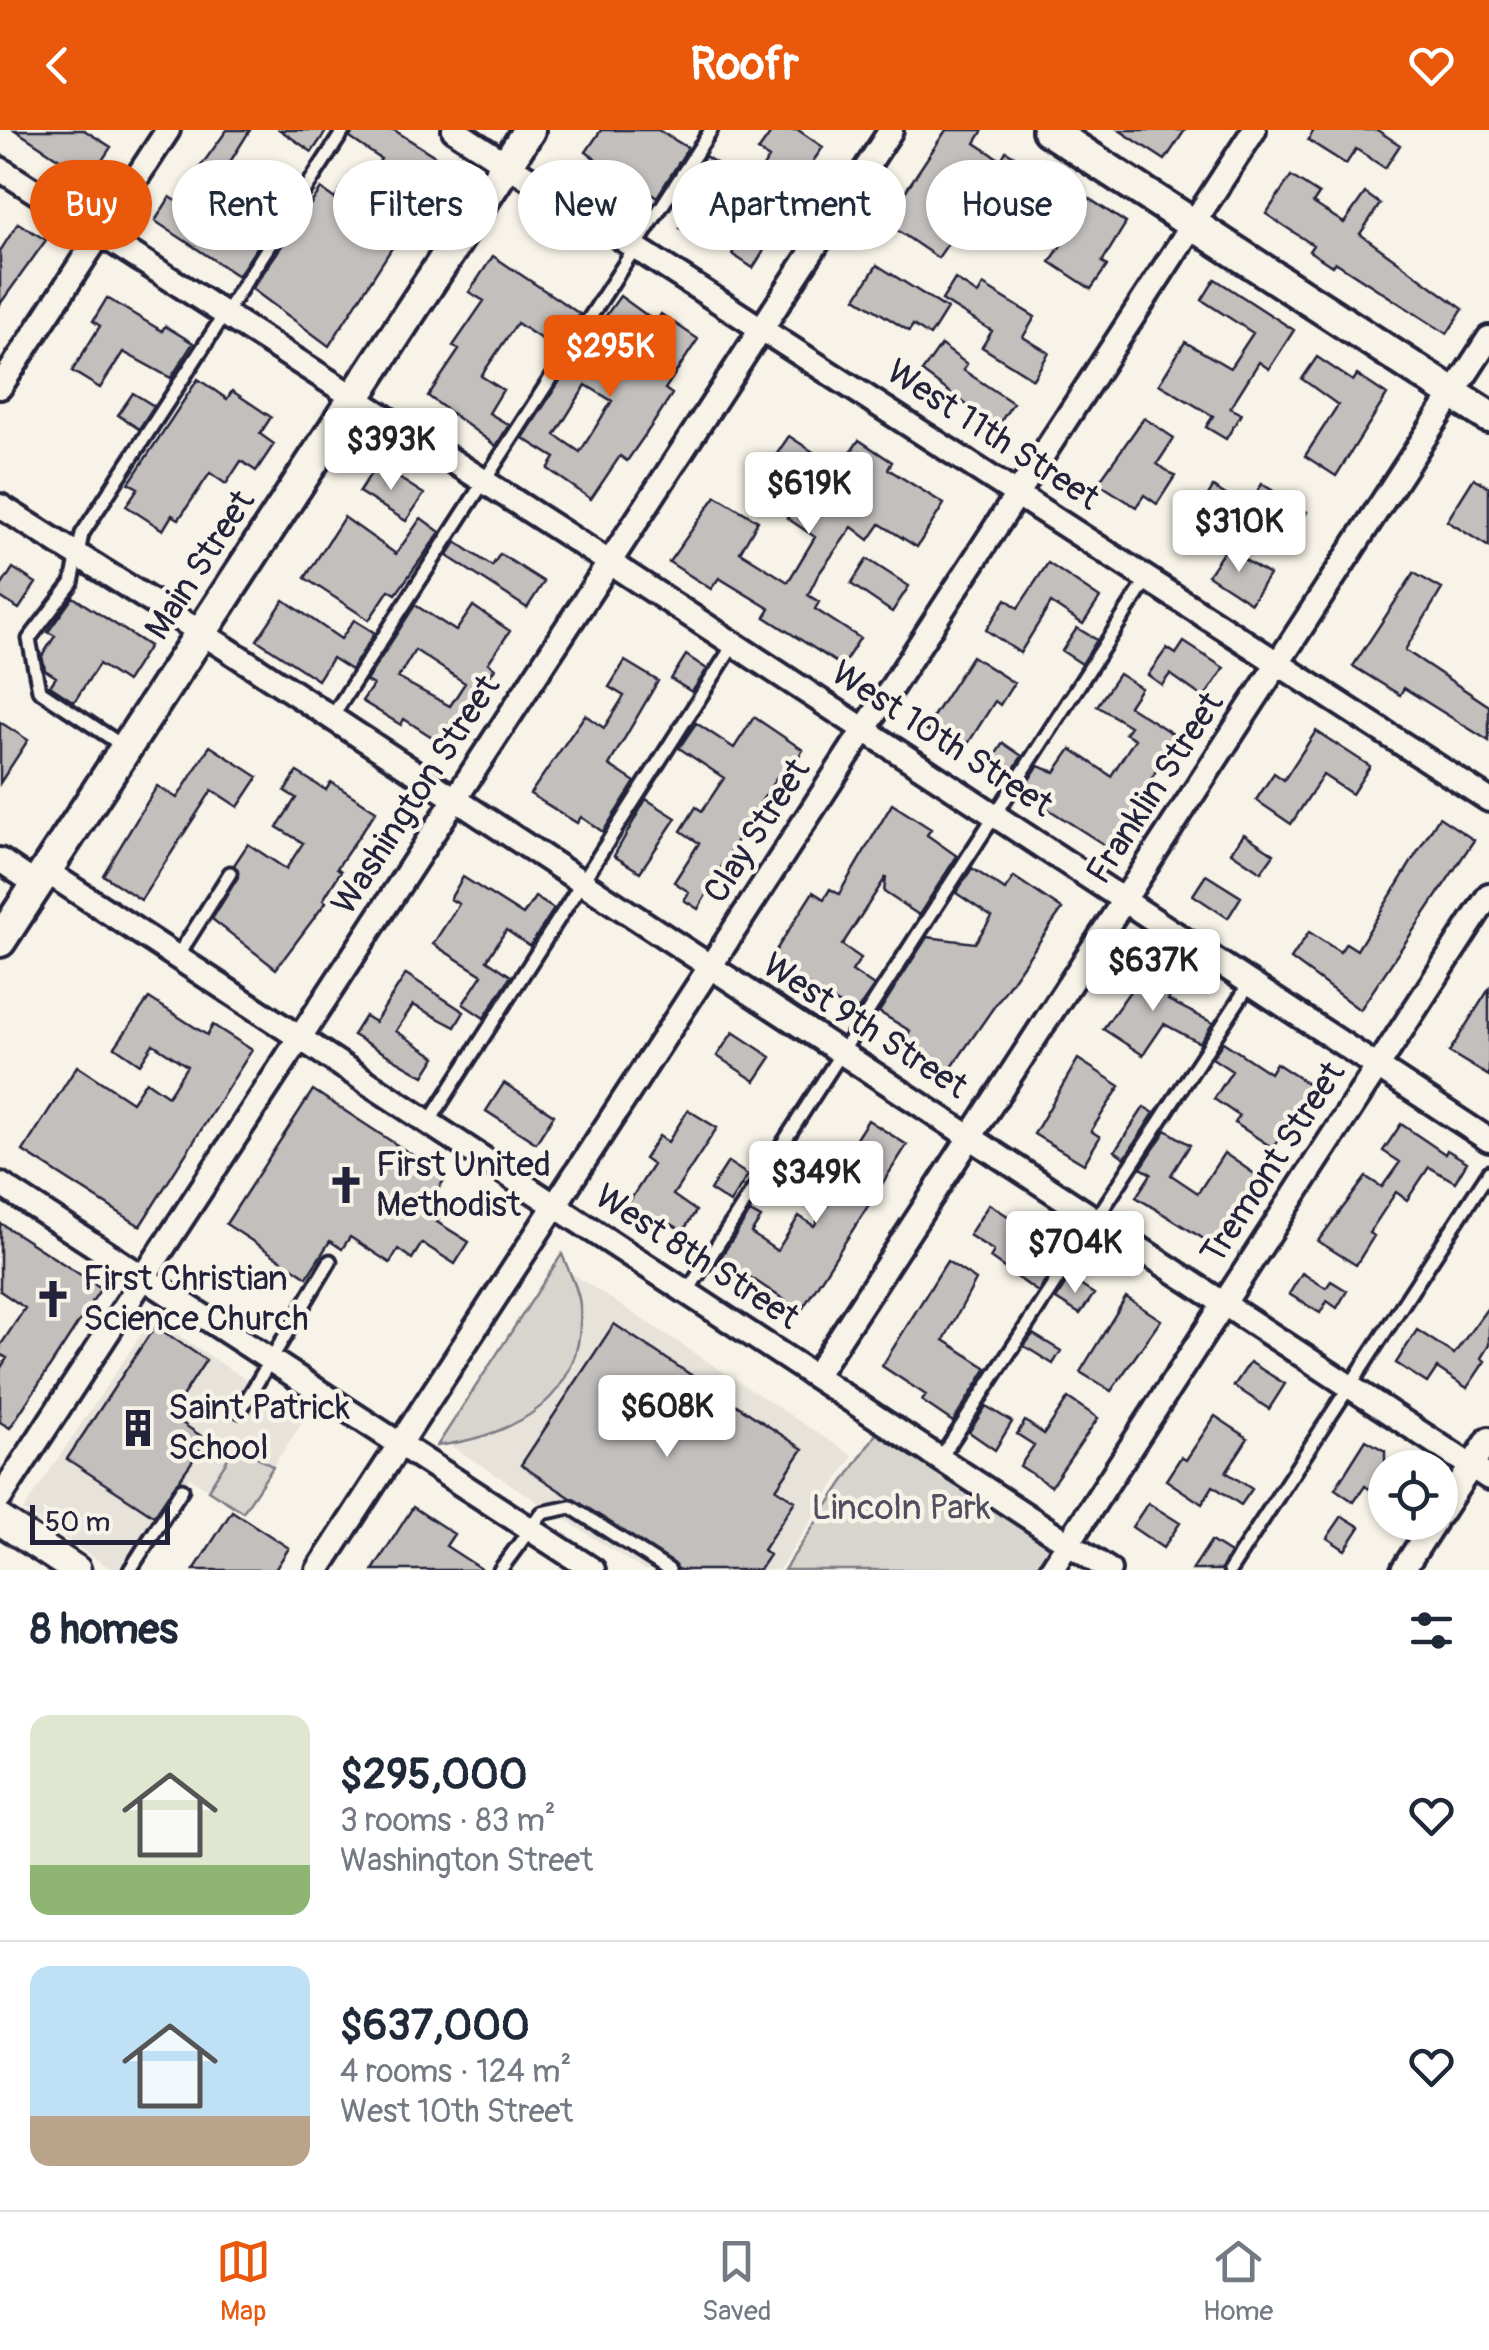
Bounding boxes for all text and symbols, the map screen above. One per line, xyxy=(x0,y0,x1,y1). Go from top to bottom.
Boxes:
text: Roofr xyxy=(690,37,799,93)
icon: back xyxy=(30,38,85,93)
icon: heart xyxy=(1404,38,1459,93)
chip: Buy xyxy=(30,160,152,250)
chip: Rent xyxy=(172,160,313,250)
chip: Filters xyxy=(333,160,498,250)
chip: New xyxy=(518,160,652,250)
chip: Apartment xyxy=(672,160,906,250)
chip: House xyxy=(926,160,1087,250)
pin: $295K xyxy=(540,315,680,400)
text: $295K xyxy=(566,327,654,367)
street label: West 11th Street xyxy=(878,350,1108,521)
pin: $393K xyxy=(321,408,461,493)
text: $393K xyxy=(347,420,435,460)
pin: $619K xyxy=(739,452,879,537)
text: $619K xyxy=(767,464,851,504)
street label: Main Street xyxy=(135,481,265,648)
pin: $310K xyxy=(1169,490,1309,575)
text: $310K xyxy=(1195,502,1283,542)
street label: West 10th Street xyxy=(823,651,1062,827)
street label: Washington Street xyxy=(322,666,510,923)
street label: Franklin Street xyxy=(1077,683,1234,892)
street label: Clay Street xyxy=(694,750,821,912)
pin: $637K xyxy=(1083,929,1223,1014)
text: $637K xyxy=(1108,941,1198,981)
street label: West 9th Street xyxy=(754,943,977,1109)
street label: Tremont Street xyxy=(1191,1053,1355,1273)
pin: $349K xyxy=(746,1141,886,1226)
place label: First United Methodist xyxy=(376,1143,551,1227)
text: $349K xyxy=(771,1153,861,1193)
church icon: First United Methodist xyxy=(325,1164,367,1206)
street label: West 8th Street xyxy=(586,1175,808,1340)
pin: $704K xyxy=(1005,1211,1145,1296)
text: $704K xyxy=(1028,1223,1122,1263)
place label: First Christian Science Church xyxy=(83,1257,309,1341)
church icon: First Christian Science Church xyxy=(32,1278,74,1320)
pin: $608K xyxy=(597,1375,737,1460)
place label: Saint Patrick School xyxy=(168,1386,350,1470)
text: $608K xyxy=(620,1387,714,1427)
building icon: Saint Patrick School xyxy=(117,1407,159,1449)
map controls xyxy=(1368,1450,1458,1540)
button: locate xyxy=(1368,1450,1458,1540)
park label: Lincoln Park xyxy=(811,1486,991,1530)
scale bar xyxy=(30,1500,170,1544)
text: 50 m xyxy=(45,1505,110,1540)
icon: filters xyxy=(1404,1603,1459,1658)
text: 8 homes xyxy=(30,1604,178,1656)
text: $295,000 xyxy=(340,1749,527,1801)
icon: home xyxy=(110,1755,230,1875)
icon: heart xyxy=(1404,1788,1459,1843)
text: 3 rooms · 83 m² xyxy=(340,1801,556,1841)
text: Washington Street xyxy=(340,1841,593,1881)
text: $637,000 xyxy=(340,2000,530,2052)
icon: home xyxy=(110,2006,230,2126)
icon: heart xyxy=(1404,2039,1459,2094)
text: 4 rooms · 124 m² xyxy=(340,2052,571,2092)
text: West 10th Street xyxy=(340,2092,573,2132)
tab: Map xyxy=(216,2234,271,2329)
tab: Saved xyxy=(702,2234,771,2329)
tab: Home xyxy=(1203,2234,1273,2329)

